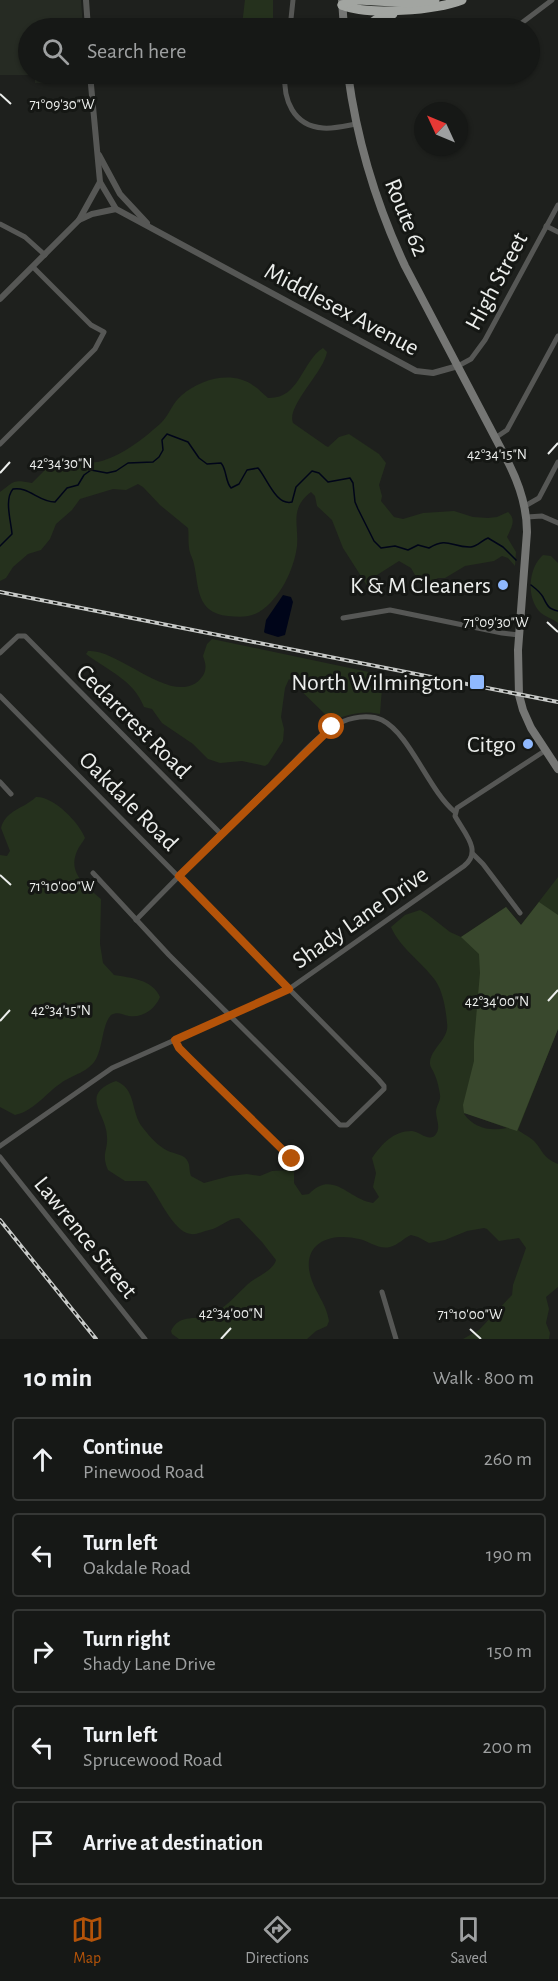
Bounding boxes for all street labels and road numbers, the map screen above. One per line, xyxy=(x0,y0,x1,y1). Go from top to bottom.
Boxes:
street label: Route 62 xyxy=(380,175,432,260)
street label: High Street xyxy=(461,228,533,334)
street label: Middlesex Avenue xyxy=(260,259,423,361)
street label: Cedarcrest Road xyxy=(72,660,195,783)
street label: Oakdale Road xyxy=(74,748,182,856)
street label: Shady Lane Drive xyxy=(288,862,433,973)
street label: Lawrence Street xyxy=(29,1172,142,1303)

